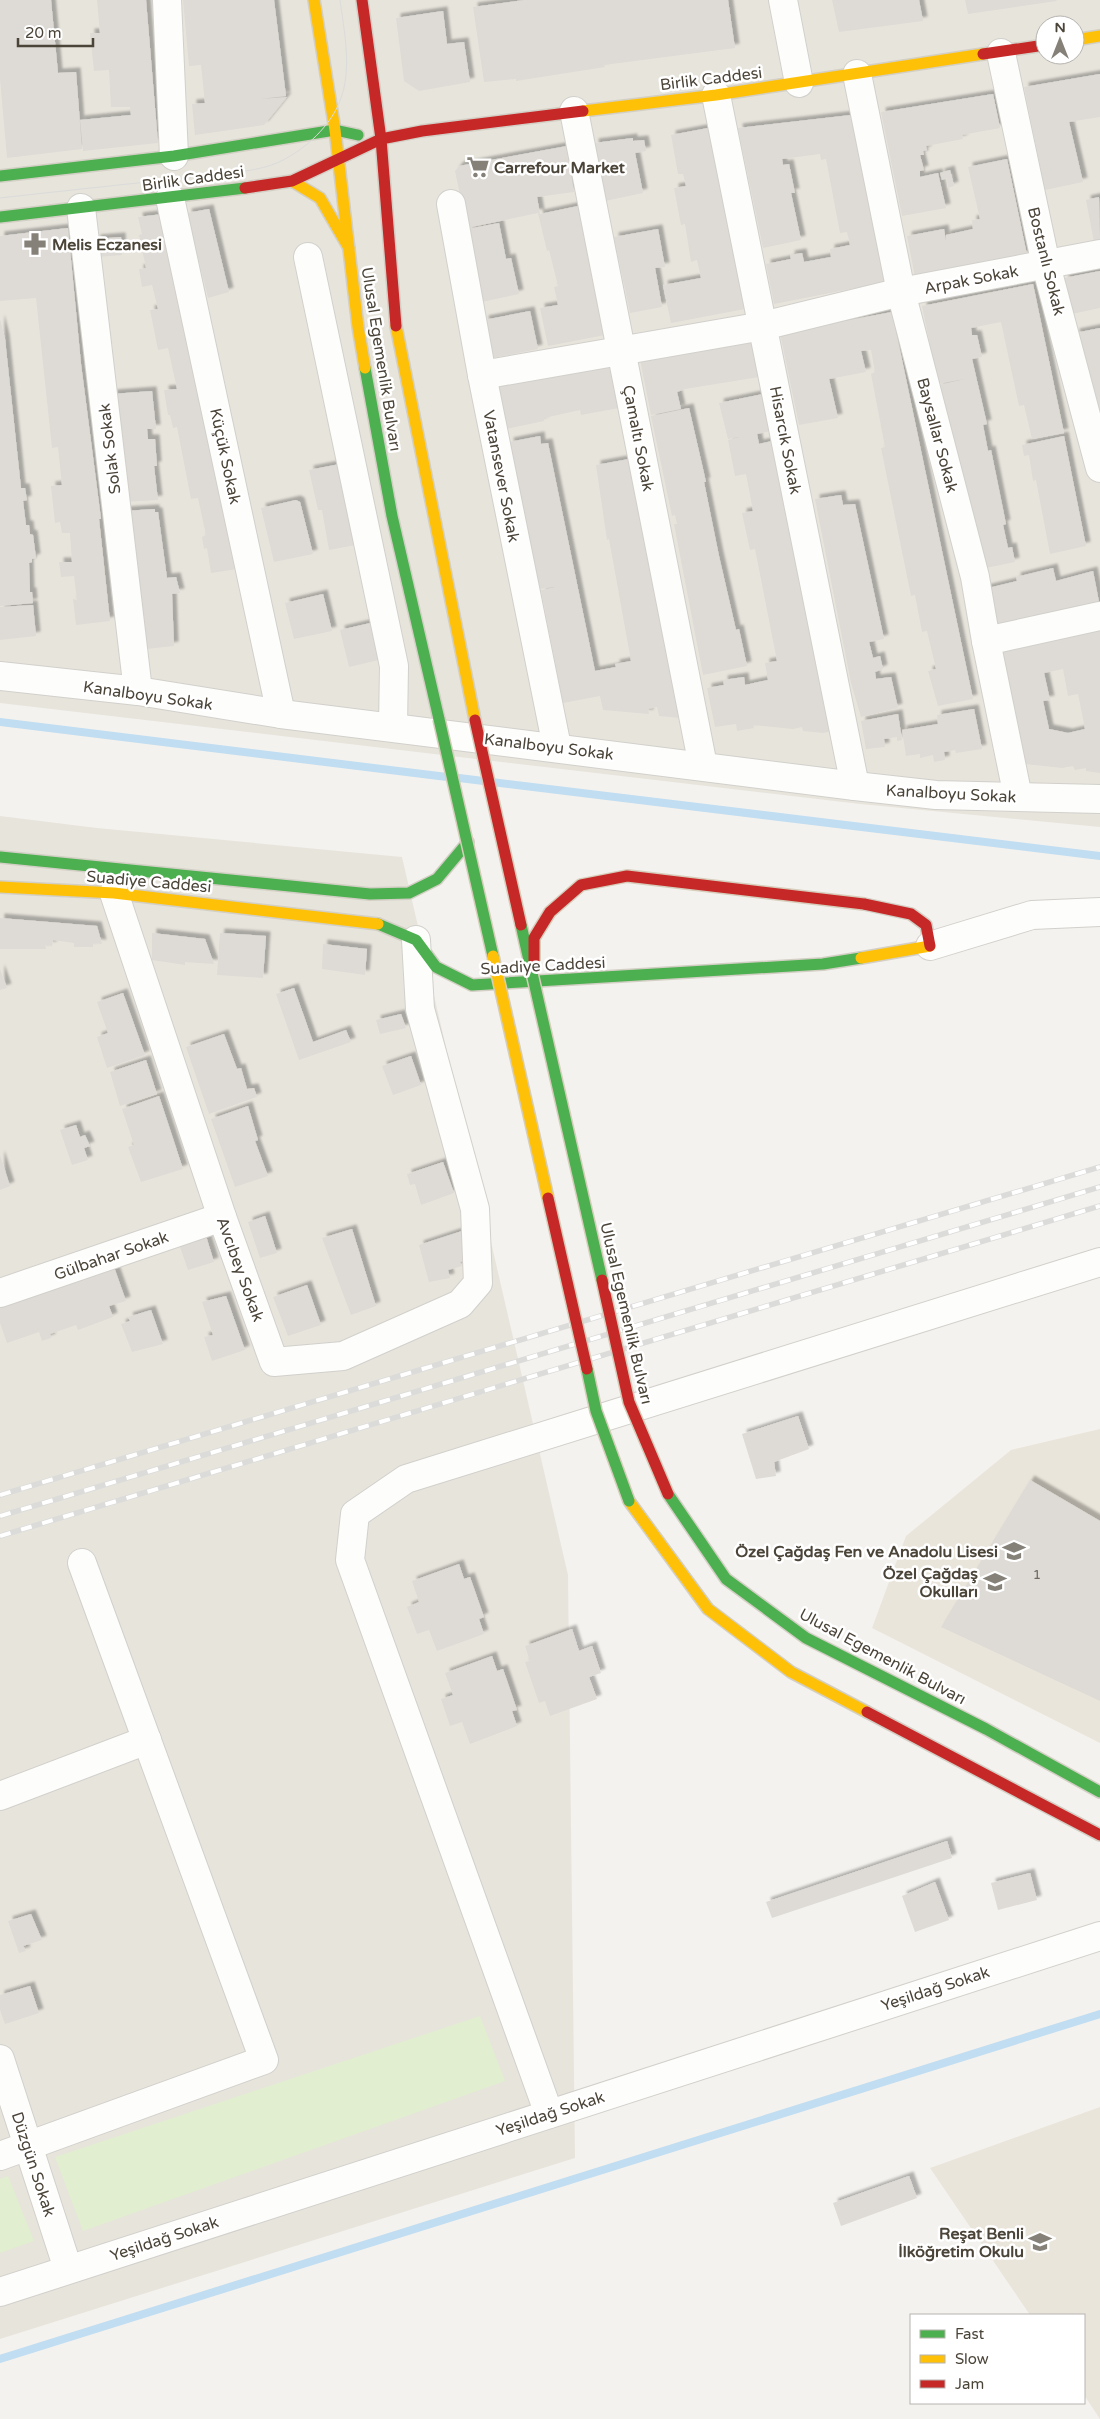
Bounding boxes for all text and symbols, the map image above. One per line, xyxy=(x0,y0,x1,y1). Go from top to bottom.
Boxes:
scale bar xyxy=(18,15,92,47)
north arrow xyxy=(1035,15,1085,65)
text: N xyxy=(1054,19,1066,36)
text: 20 m xyxy=(25,24,62,42)
street label: Birlik Caddesi xyxy=(659,63,763,95)
supermarket icon: Carrefour Market xyxy=(465,154,491,180)
place label: Carrefour Market xyxy=(494,158,626,178)
street label: Birlik Caddesi xyxy=(141,162,246,196)
street label: Bostanlı Sokak xyxy=(1023,205,1069,318)
pharmacy icon: Melis Eczanesi xyxy=(22,231,48,257)
place label: Melis Eczanesi xyxy=(52,235,162,255)
street label: Arpak Sokak xyxy=(922,261,1020,299)
street label: Ulusal Egemenlik Bulvarı xyxy=(357,266,405,453)
street label: Baysallar Sokak xyxy=(912,376,962,495)
street label: Çamaltı Sokak xyxy=(618,383,658,493)
street label: Hisarcık Sokak xyxy=(765,384,805,496)
street label: Solak Sokak xyxy=(94,402,125,495)
street label: Küçük Sokak xyxy=(205,406,245,506)
street label: Vatansever Sokak xyxy=(478,408,524,544)
street label: Kanalboyu Sokak xyxy=(82,677,214,715)
street label: Kanalboyu Sokak xyxy=(483,729,615,765)
street label: Kanalboyu Sokak xyxy=(885,781,1017,807)
street label: Suadiye Caddesi xyxy=(86,867,212,897)
street label: Suadiye Caddesi xyxy=(480,953,606,979)
street label: Avcıbey Sokak xyxy=(212,1214,268,1325)
street label: Ulusal Egemenlik Bulvarı xyxy=(595,1220,657,1406)
street label: Gülbahar Sokak xyxy=(51,1227,171,1285)
school or university icon: Özel Çağdaş Fen ve Anadolu Lisesi xyxy=(1001,1538,1027,1564)
place label: Özel Çağdaş Fen ve Anadolu Lisesi xyxy=(735,1542,998,1562)
place label: Özel Çağdaş Okulları xyxy=(883,1564,978,1602)
house number: 1 xyxy=(1033,1566,1041,1583)
school or university icon: Özel Çağdaş Okulları xyxy=(982,1569,1008,1595)
street label: Ulusal Egemenlik Bulvarı xyxy=(796,1604,969,1709)
street label: Yeşildağ Sokak xyxy=(879,1962,992,2016)
street label: Yeşildağ Sokak xyxy=(494,2087,607,2141)
street label: Düzgün Sokak xyxy=(7,2109,60,2220)
street label: Yeşildağ Sokak xyxy=(108,2212,221,2266)
place label: Reşat Benli İlköğretim Okulu xyxy=(898,2224,1024,2262)
school or university icon: Reşat Benli İlköğretim Okulu xyxy=(1027,2229,1053,2255)
legend xyxy=(910,2314,1085,2404)
text: Fast xyxy=(955,2325,985,2343)
text: Slow xyxy=(955,2350,989,2368)
text: Jam xyxy=(955,2375,984,2393)

